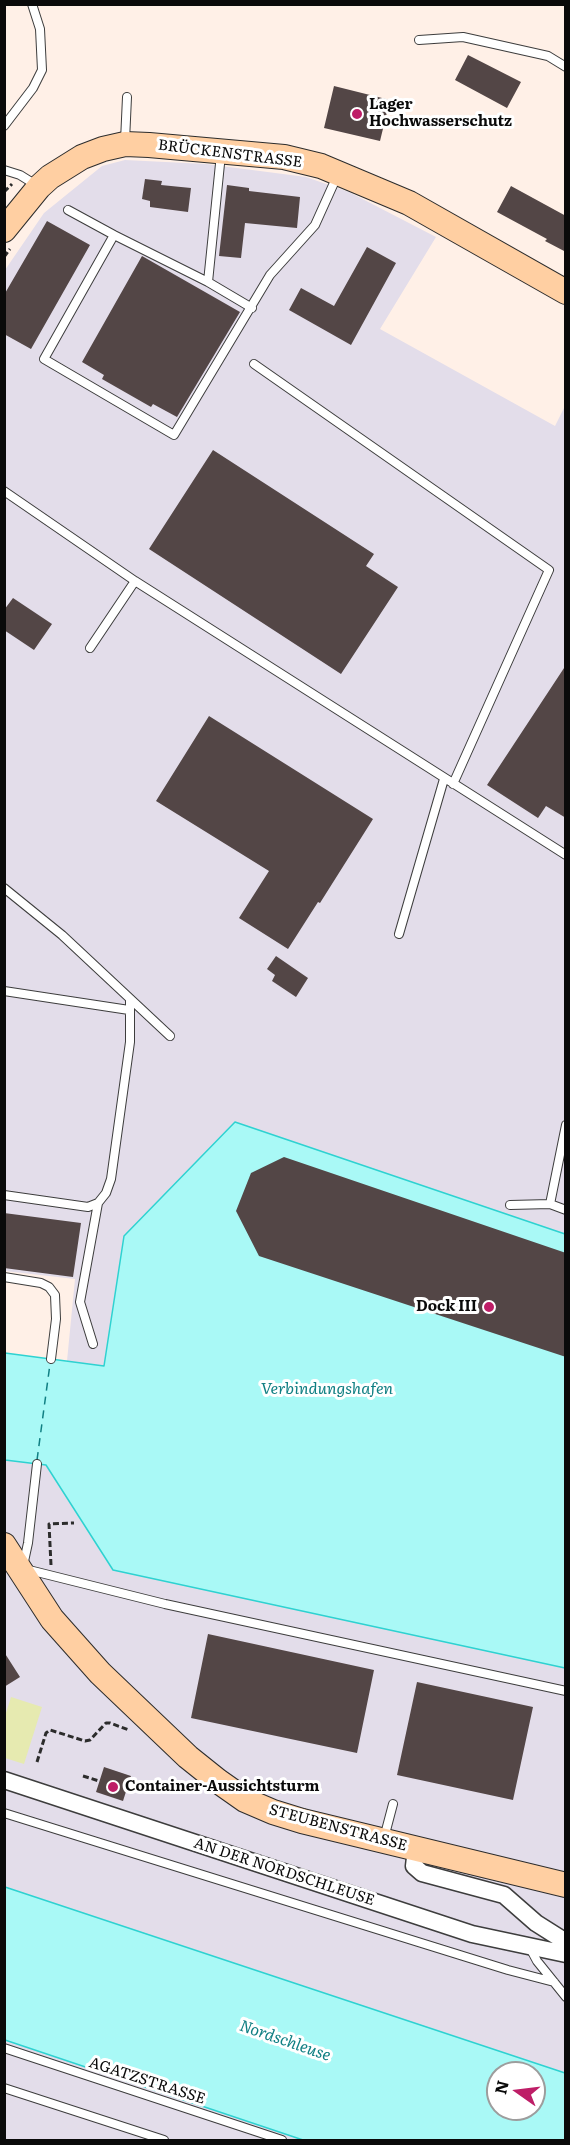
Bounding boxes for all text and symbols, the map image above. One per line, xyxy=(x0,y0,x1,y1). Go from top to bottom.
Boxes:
place label: Lager Hochwasserschutz xyxy=(369,96,512,131)
marker: Lager Hochwasserschutz xyxy=(350,107,364,121)
street label: BRÜCKENSTRASSE xyxy=(157,136,303,172)
place label: Dock III xyxy=(416,1298,477,1316)
marker: Dock III xyxy=(482,1300,496,1314)
water label: Verbindungshafen xyxy=(261,1379,393,1399)
place label: Container-Aussichtsturm xyxy=(125,1778,320,1796)
marker: Container-Aussichtsturm xyxy=(106,1780,120,1794)
street label: STEUBENSTRASSE xyxy=(267,1801,409,1855)
street label: AN DER NORDSCHLEUSE xyxy=(191,1834,377,1910)
water label: Nordschleuse xyxy=(237,2016,333,2066)
street label: AGATZSTRASSE xyxy=(87,2054,207,2108)
north arrow xyxy=(486,2061,546,2121)
text: N xyxy=(487,2078,514,2097)

